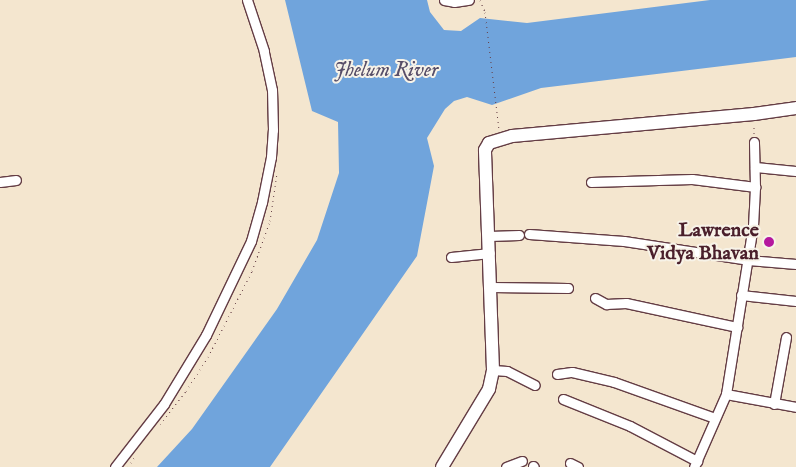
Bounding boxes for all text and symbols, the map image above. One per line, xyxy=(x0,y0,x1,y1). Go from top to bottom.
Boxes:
water label: Jhelum River xyxy=(334,58,438,84)
place label: Lawrence Vidya Bhavan xyxy=(647,218,759,265)
marker: Lawrence Vidya Bhavan xyxy=(763,236,775,248)

